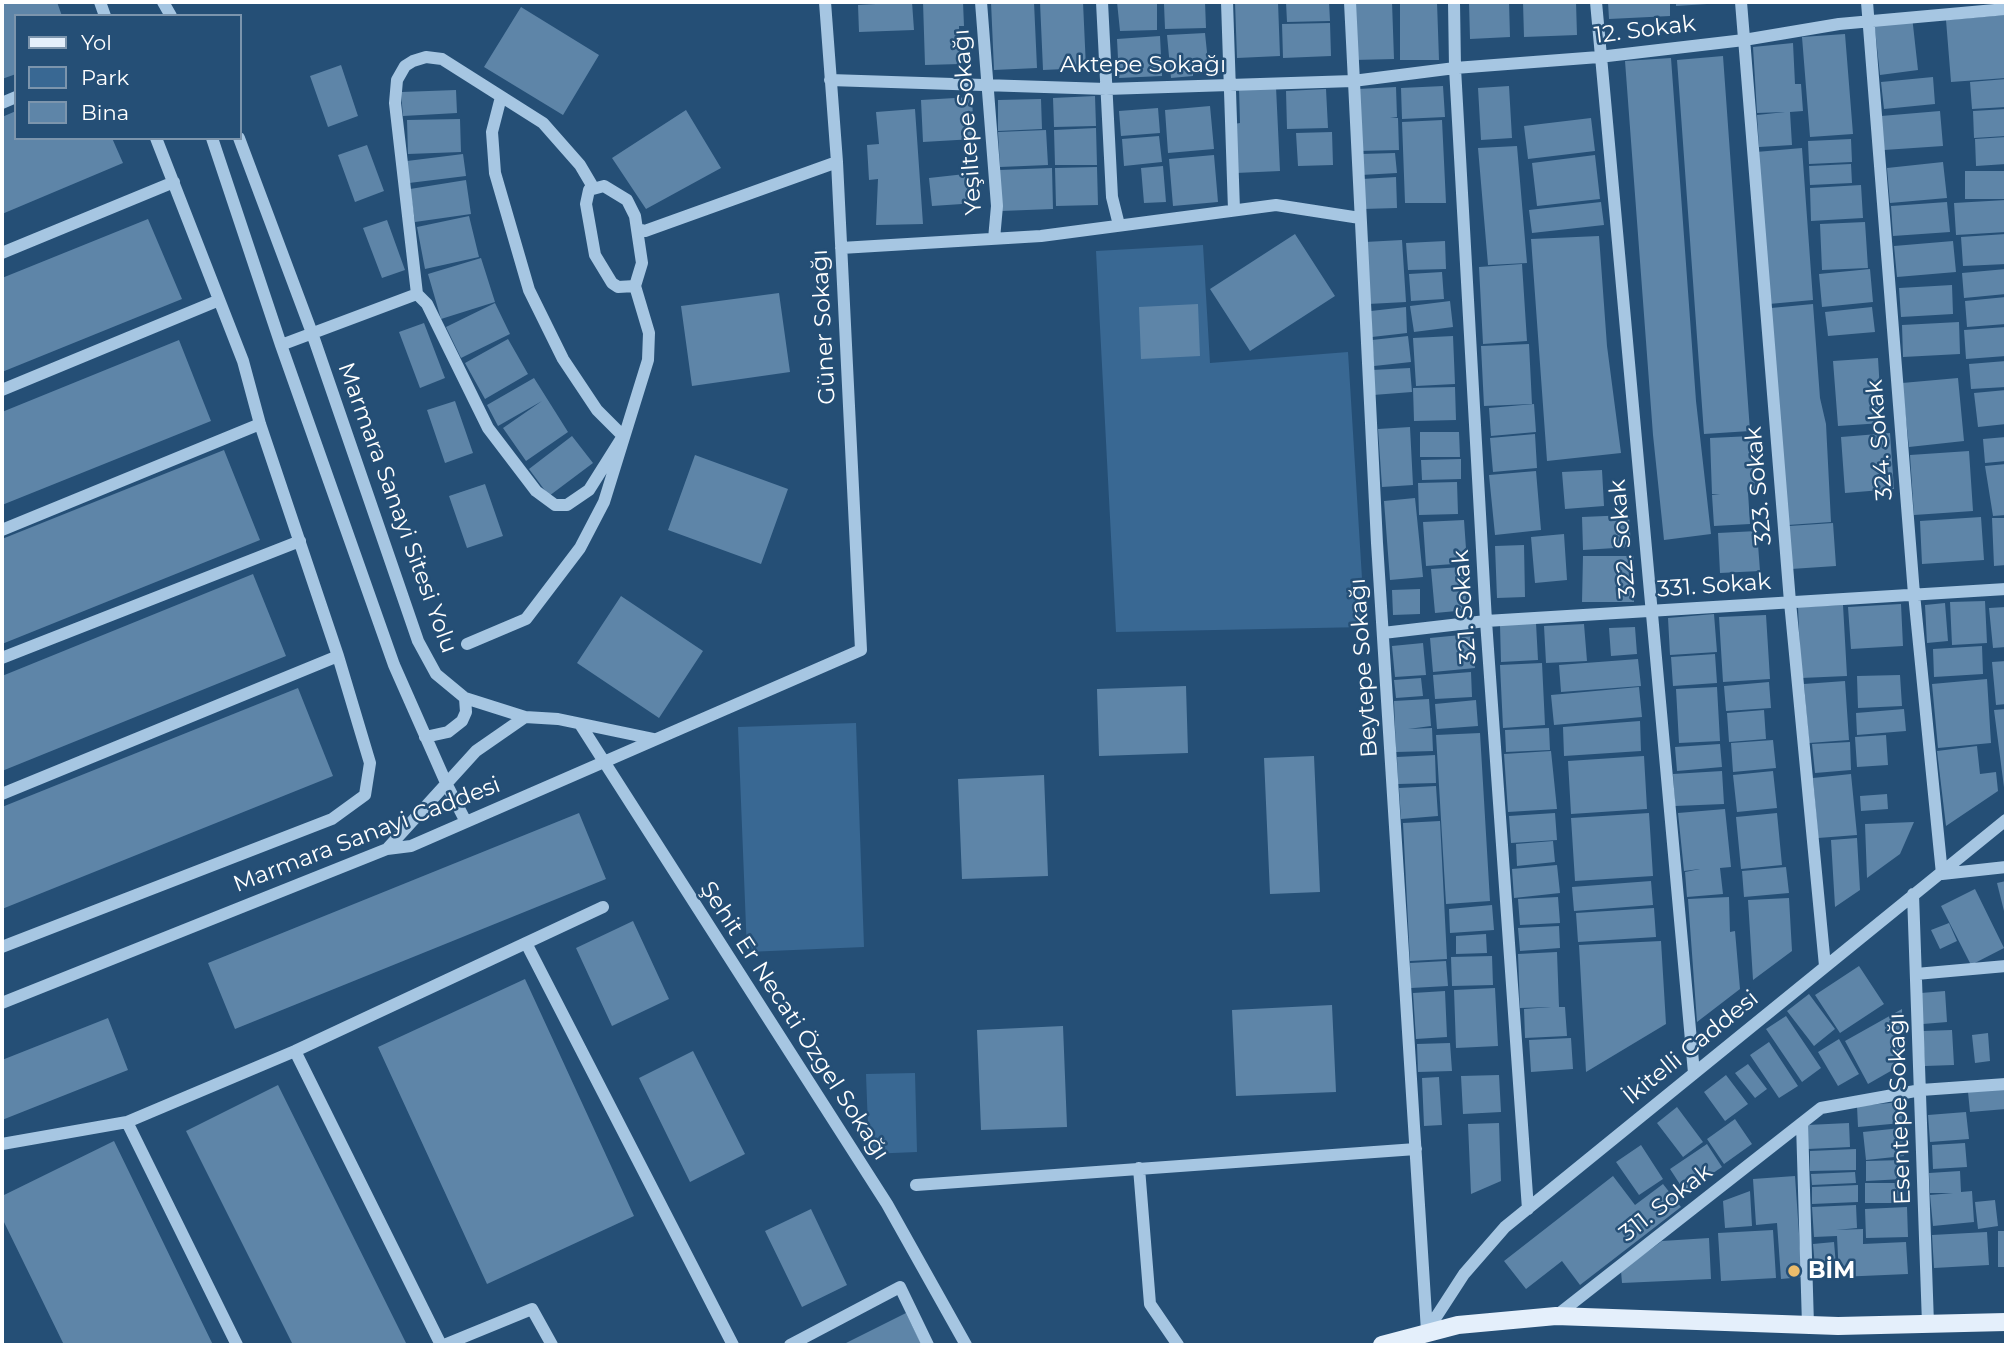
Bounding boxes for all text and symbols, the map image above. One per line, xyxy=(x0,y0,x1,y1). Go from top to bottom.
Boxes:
street label: 12. Sokak xyxy=(1593,10,1697,50)
legend xyxy=(14,14,242,140)
street label: Yeşiltepe Sokağı xyxy=(948,28,988,216)
text: Yol xyxy=(81,30,112,55)
street label: Aktepe Sokağı xyxy=(1060,51,1226,79)
text: Park xyxy=(81,65,129,90)
text: Bina xyxy=(81,100,129,125)
street label: Güner Sokağı xyxy=(806,249,842,405)
street label: Marmara Sanayi Sitesi Yolu xyxy=(332,359,462,657)
street label: 324. Sokak xyxy=(1861,378,1899,502)
street label: 323. Sokak xyxy=(1740,425,1778,547)
street label: 322. Sokak xyxy=(1604,478,1642,600)
street label: 321. Sokak xyxy=(1447,549,1483,665)
street label: 331. Sokak xyxy=(1656,568,1772,604)
street label: Beytepe Sokağı xyxy=(1344,577,1384,759)
street label: Marmara Sanayi Caddesi xyxy=(230,771,504,899)
street label: Şehit Er Necati Özgel Sokağı xyxy=(694,877,894,1165)
street label: İkitelli Caddesi xyxy=(1618,985,1764,1111)
street label: Esentepe Sokağı xyxy=(1883,1013,1917,1205)
street label: 311. Sokak xyxy=(1614,1158,1718,1248)
place label: BİM xyxy=(1808,1257,1855,1285)
marker: BİM xyxy=(1786,1263,1802,1279)

